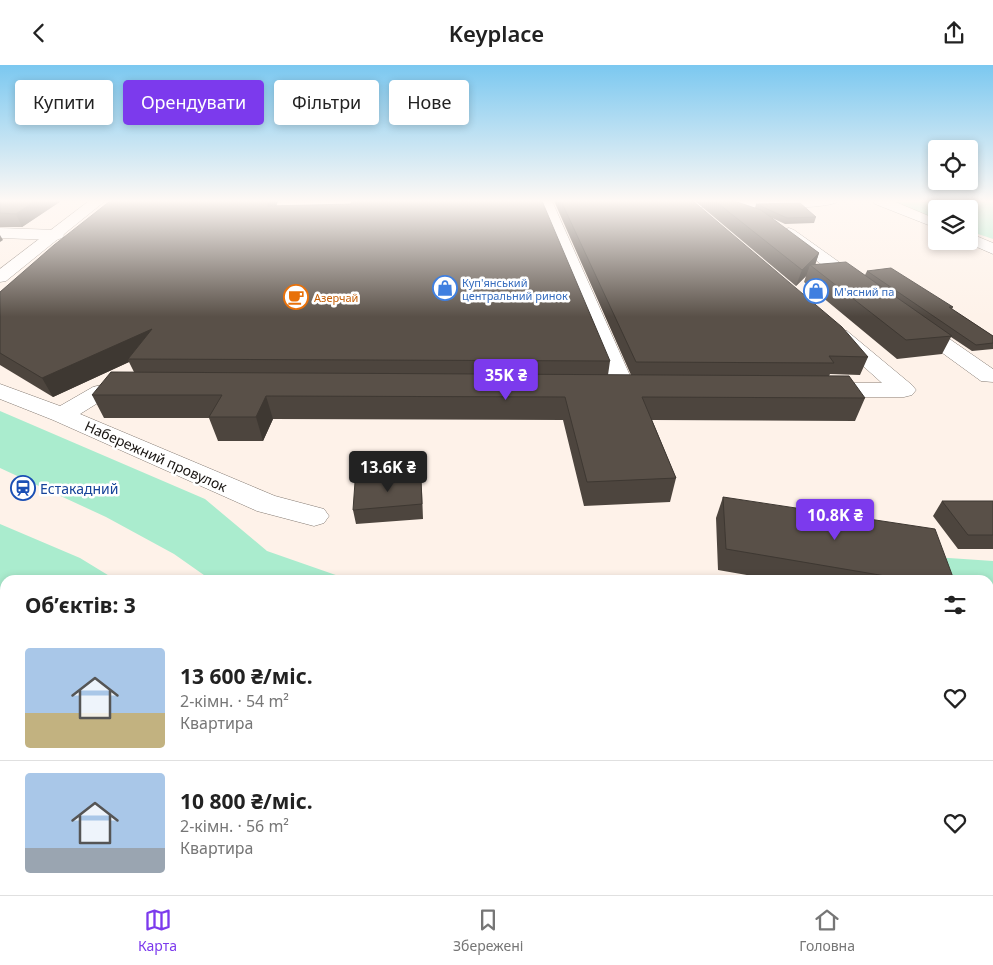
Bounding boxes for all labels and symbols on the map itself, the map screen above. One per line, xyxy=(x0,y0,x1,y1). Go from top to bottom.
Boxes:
shop icon: Куп'янський центральний ринок xyxy=(432,275,458,301)
place label: Куп'янський центральний ринок xyxy=(462,275,568,303)
shop icon: М'ясний па xyxy=(803,278,829,304)
cafe icon: Азерчай xyxy=(283,284,309,310)
place label: М'ясний па xyxy=(834,284,894,299)
place label: Азерчай xyxy=(314,290,358,305)
pin: 35K ₴ xyxy=(471,359,541,401)
street label: Набережний провулок xyxy=(82,416,231,496)
pin: 13.6K ₴ xyxy=(342,451,434,493)
station icon: Естакадний xyxy=(10,475,36,501)
place label: Естакадний xyxy=(40,479,118,498)
pin: 10.8K ₴ xyxy=(789,499,881,541)

